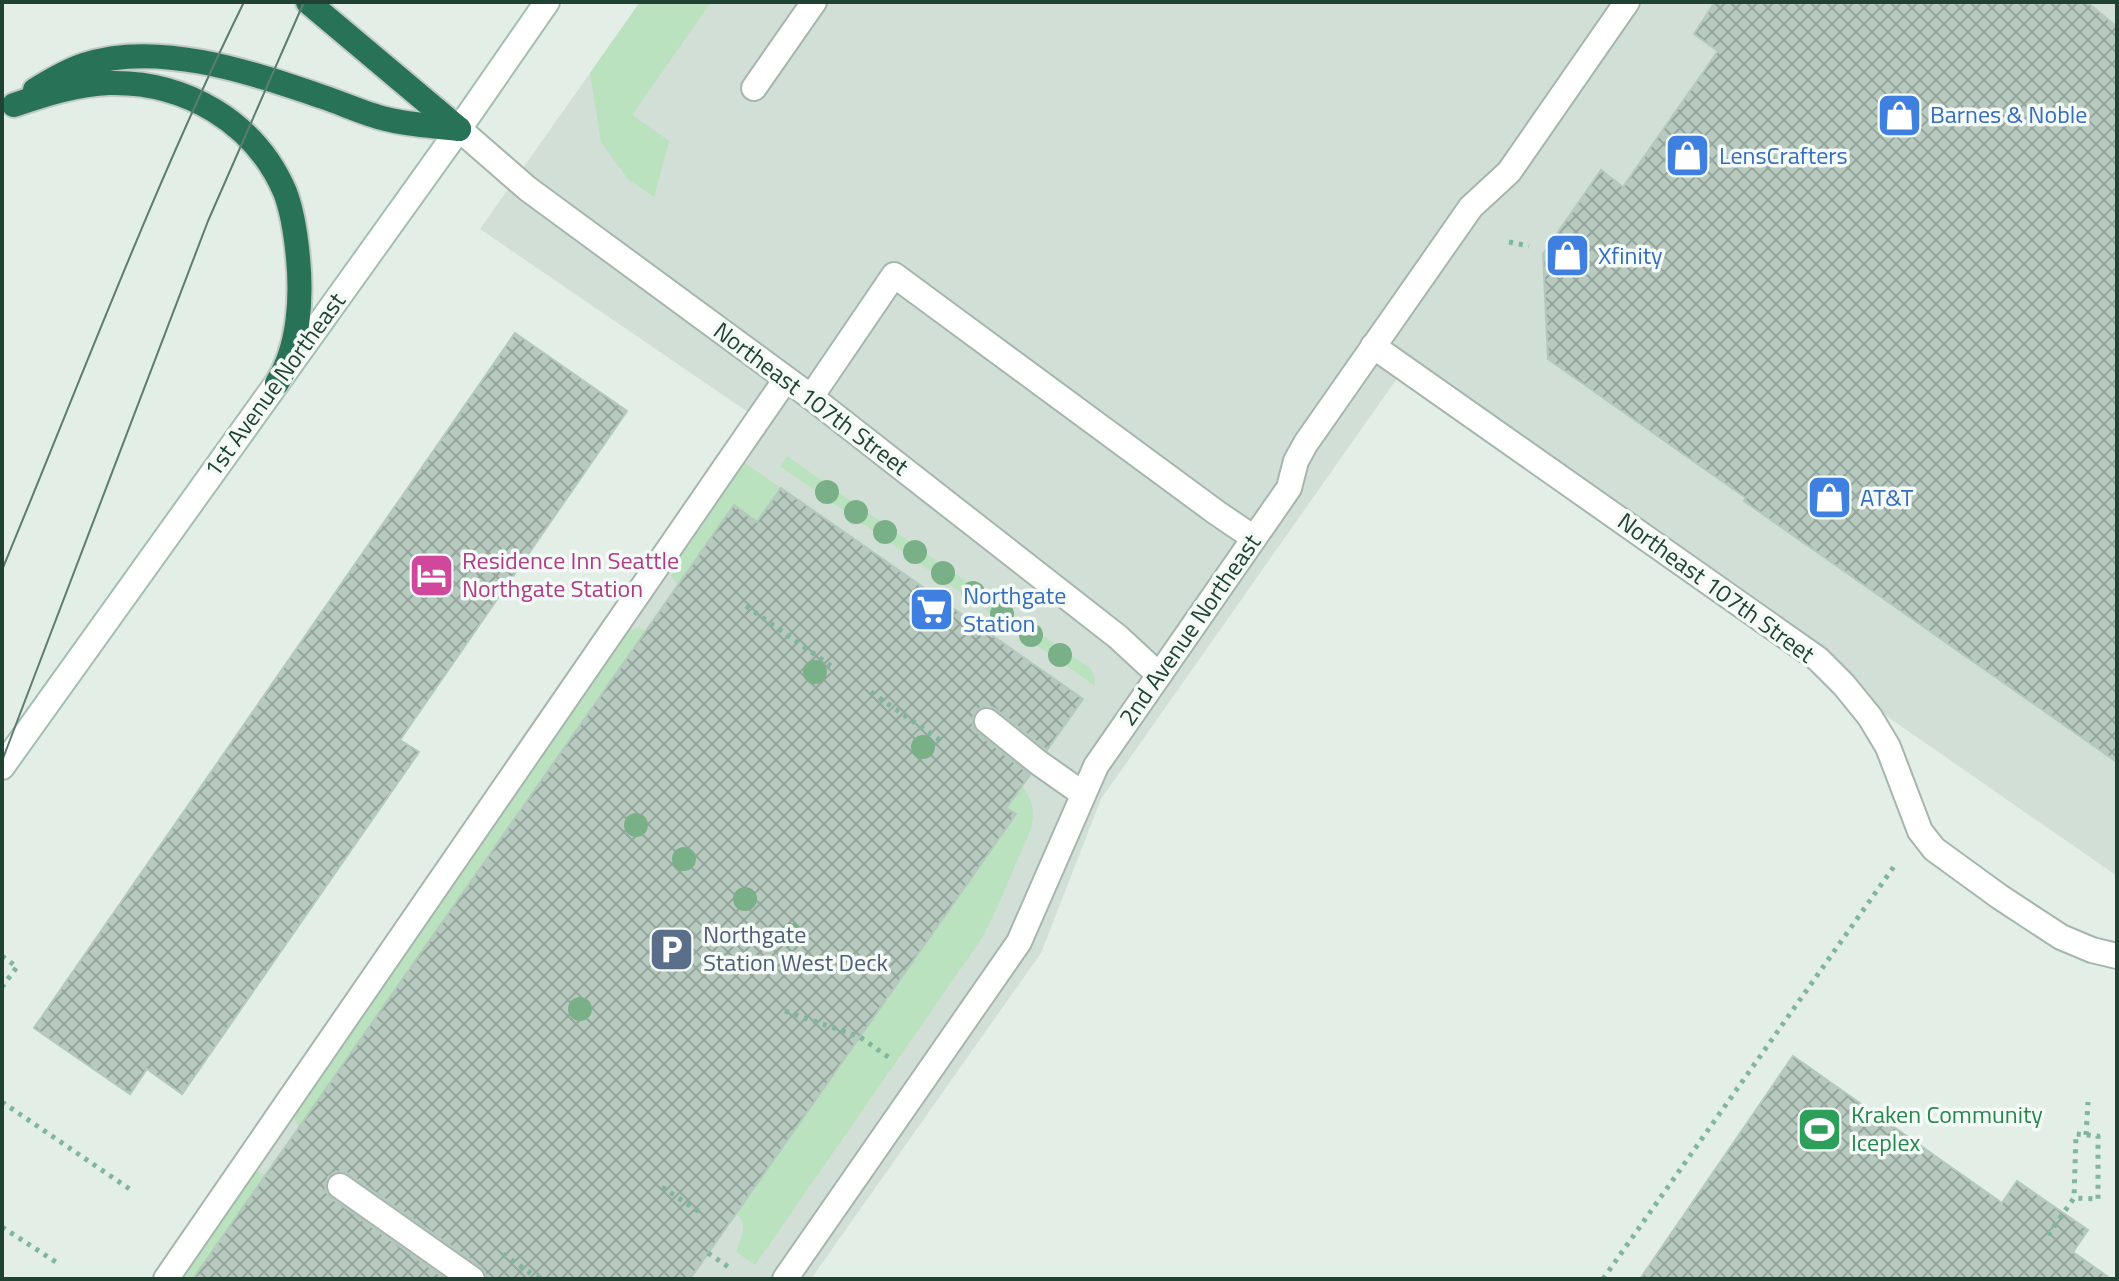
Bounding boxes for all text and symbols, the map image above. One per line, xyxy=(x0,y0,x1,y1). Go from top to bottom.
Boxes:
shop icon: Barnes & Noble xyxy=(1875,91,1923,139)
place label: Barnes & Noble xyxy=(1930,96,2087,132)
shop icon: LensCrafters xyxy=(1664,132,1712,180)
place label: LensCrafters xyxy=(1719,137,1848,173)
shop icon: Xfinity xyxy=(1543,232,1591,280)
place label: Xfinity xyxy=(1598,237,1663,273)
street label: 1st Avenue Northeast xyxy=(195,284,354,484)
street label: Northeast 107th Street xyxy=(706,313,917,484)
shop icon: AT&T xyxy=(1805,474,1853,522)
place label: AT&T xyxy=(1860,479,1914,515)
street label: Northeast 107th Street xyxy=(1610,503,1823,672)
street label: 2nd Avenue Northeast xyxy=(1109,526,1269,733)
place label: Residence Inn Seattle Northgate Station xyxy=(462,542,679,606)
hotel icon: Residence Inn Seattle Northgate Station xyxy=(407,551,455,599)
place label: Northgate Station xyxy=(963,577,1066,641)
supermarket icon: Northgate Station xyxy=(908,586,956,634)
place label: Northgate Station West Deck xyxy=(703,916,889,980)
parking icon: Northgate Station West Deck xyxy=(648,925,696,973)
place label: Kraken Community Iceplex xyxy=(1851,1096,2043,1160)
sports icon: Kraken Community Iceplex xyxy=(1796,1105,1844,1153)

